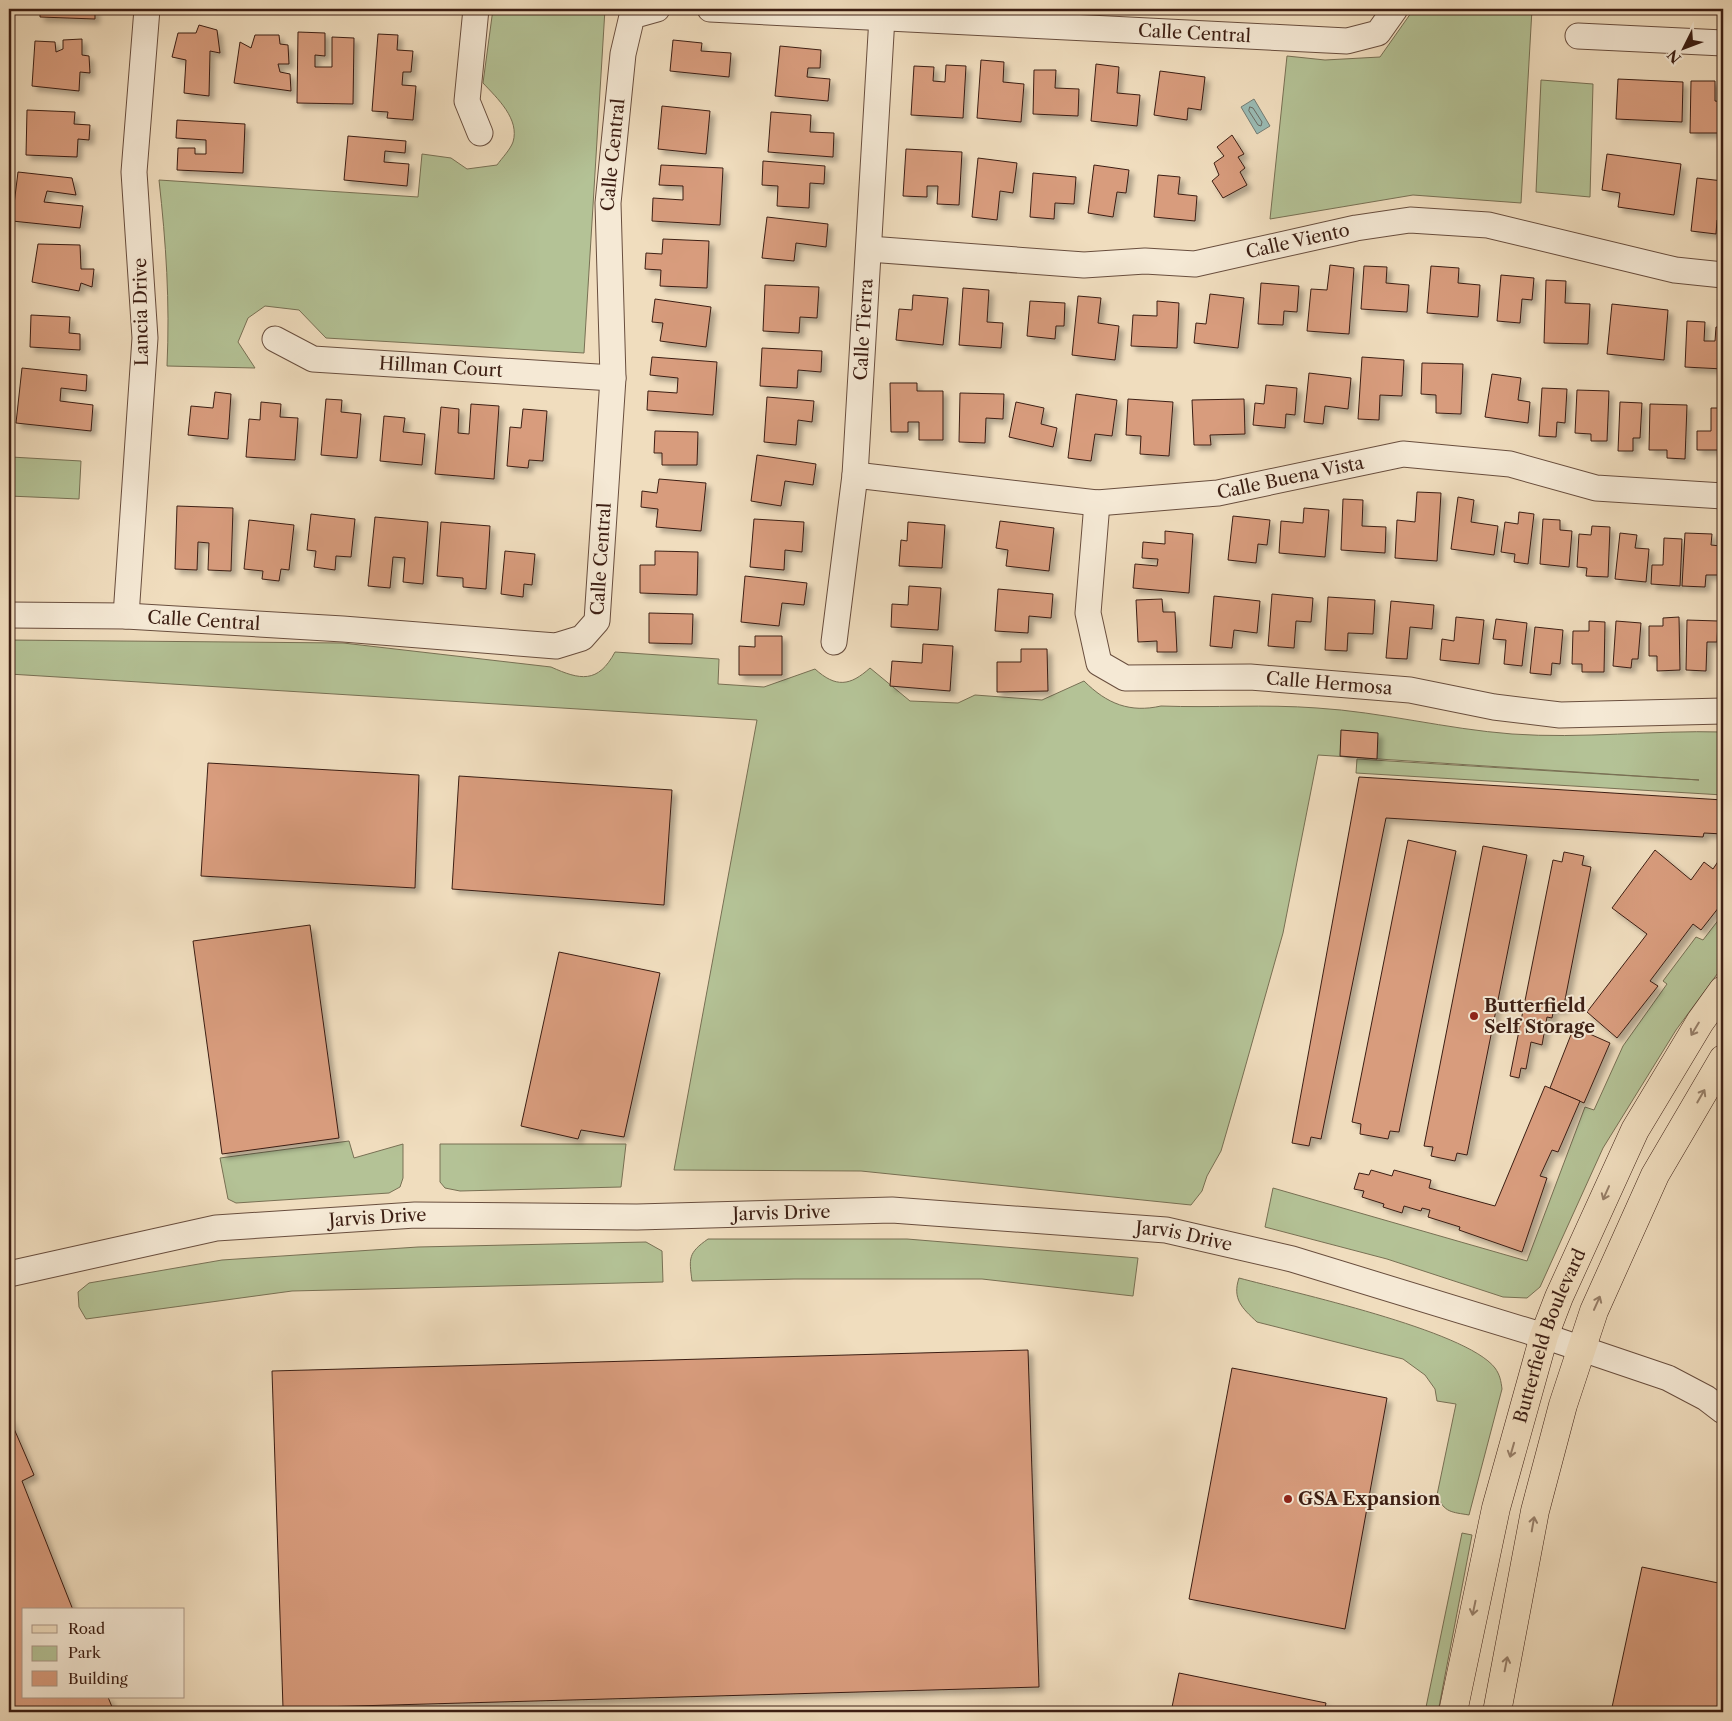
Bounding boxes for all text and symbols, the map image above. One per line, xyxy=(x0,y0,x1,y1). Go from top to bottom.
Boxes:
street label: Calle Central xyxy=(1137,20,1251,47)
north arrow xyxy=(1660,22,1710,72)
text: N xyxy=(1664,46,1685,67)
street label: Calle Central xyxy=(597,97,629,211)
street label: Calle Viento xyxy=(1244,219,1352,263)
street label: Lancia Drive xyxy=(129,258,153,366)
street label: Calle Tierra xyxy=(850,278,878,381)
street label: Hillman Court xyxy=(378,352,504,382)
street label: Calle Buena Vista xyxy=(1215,451,1366,504)
street label: Calle Central xyxy=(586,502,616,616)
street label: Calle Central xyxy=(147,606,261,635)
street label: Calle Hermosa xyxy=(1265,667,1394,700)
place label: Butterfield Self Storage xyxy=(1484,995,1595,1038)
marker: Butterfield Self Storage xyxy=(1468,1010,1480,1022)
one-way arrow xyxy=(1690,1022,1700,1036)
one-way arrow xyxy=(1696,1089,1706,1103)
one-way arrow xyxy=(1601,1185,1611,1200)
street label: Jarvis Drive xyxy=(729,1201,831,1225)
street label: Jarvis Drive xyxy=(325,1204,427,1232)
street label: Jarvis Drive xyxy=(1132,1217,1234,1256)
street label: Butterfield Boulevard xyxy=(1509,1245,1591,1425)
one-way arrow xyxy=(1593,1296,1603,1311)
one-way arrow xyxy=(1507,1442,1516,1458)
place label: GSA Expansion xyxy=(1298,1488,1441,1510)
marker: GSA Expansion xyxy=(1282,1493,1294,1505)
one-way arrow xyxy=(1528,1516,1538,1532)
one-way arrow xyxy=(1469,1600,1479,1616)
legend xyxy=(22,1608,185,1698)
text: Road xyxy=(68,1619,105,1638)
text: Park xyxy=(68,1643,102,1662)
one-way arrow xyxy=(1502,1657,1511,1673)
text: Building xyxy=(68,1669,128,1688)

